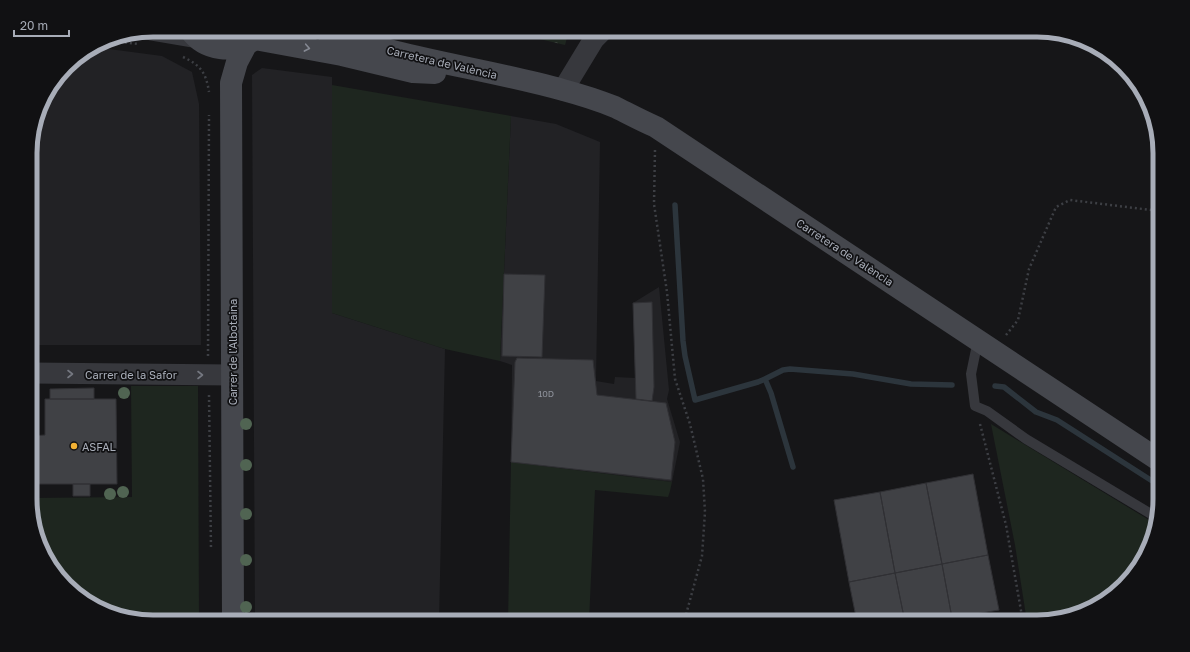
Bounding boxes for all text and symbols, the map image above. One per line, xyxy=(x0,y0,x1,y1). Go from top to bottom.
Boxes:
scale bar xyxy=(14,12,69,38)
text: 20 m xyxy=(20,18,48,33)
street label: Carretera de València xyxy=(385,43,499,81)
one-way arrow xyxy=(304,44,310,52)
street label: Carretera de València xyxy=(794,216,896,288)
street label: Carrer de l'Albotaina xyxy=(226,299,239,405)
street label: Carrer de la Safor xyxy=(85,368,178,381)
one-way arrow xyxy=(67,370,73,378)
one-way arrow xyxy=(197,371,203,379)
house number: 10D xyxy=(538,388,554,399)
place label: ASFAL xyxy=(82,440,117,453)
marker: ASFAL xyxy=(69,441,79,451)

